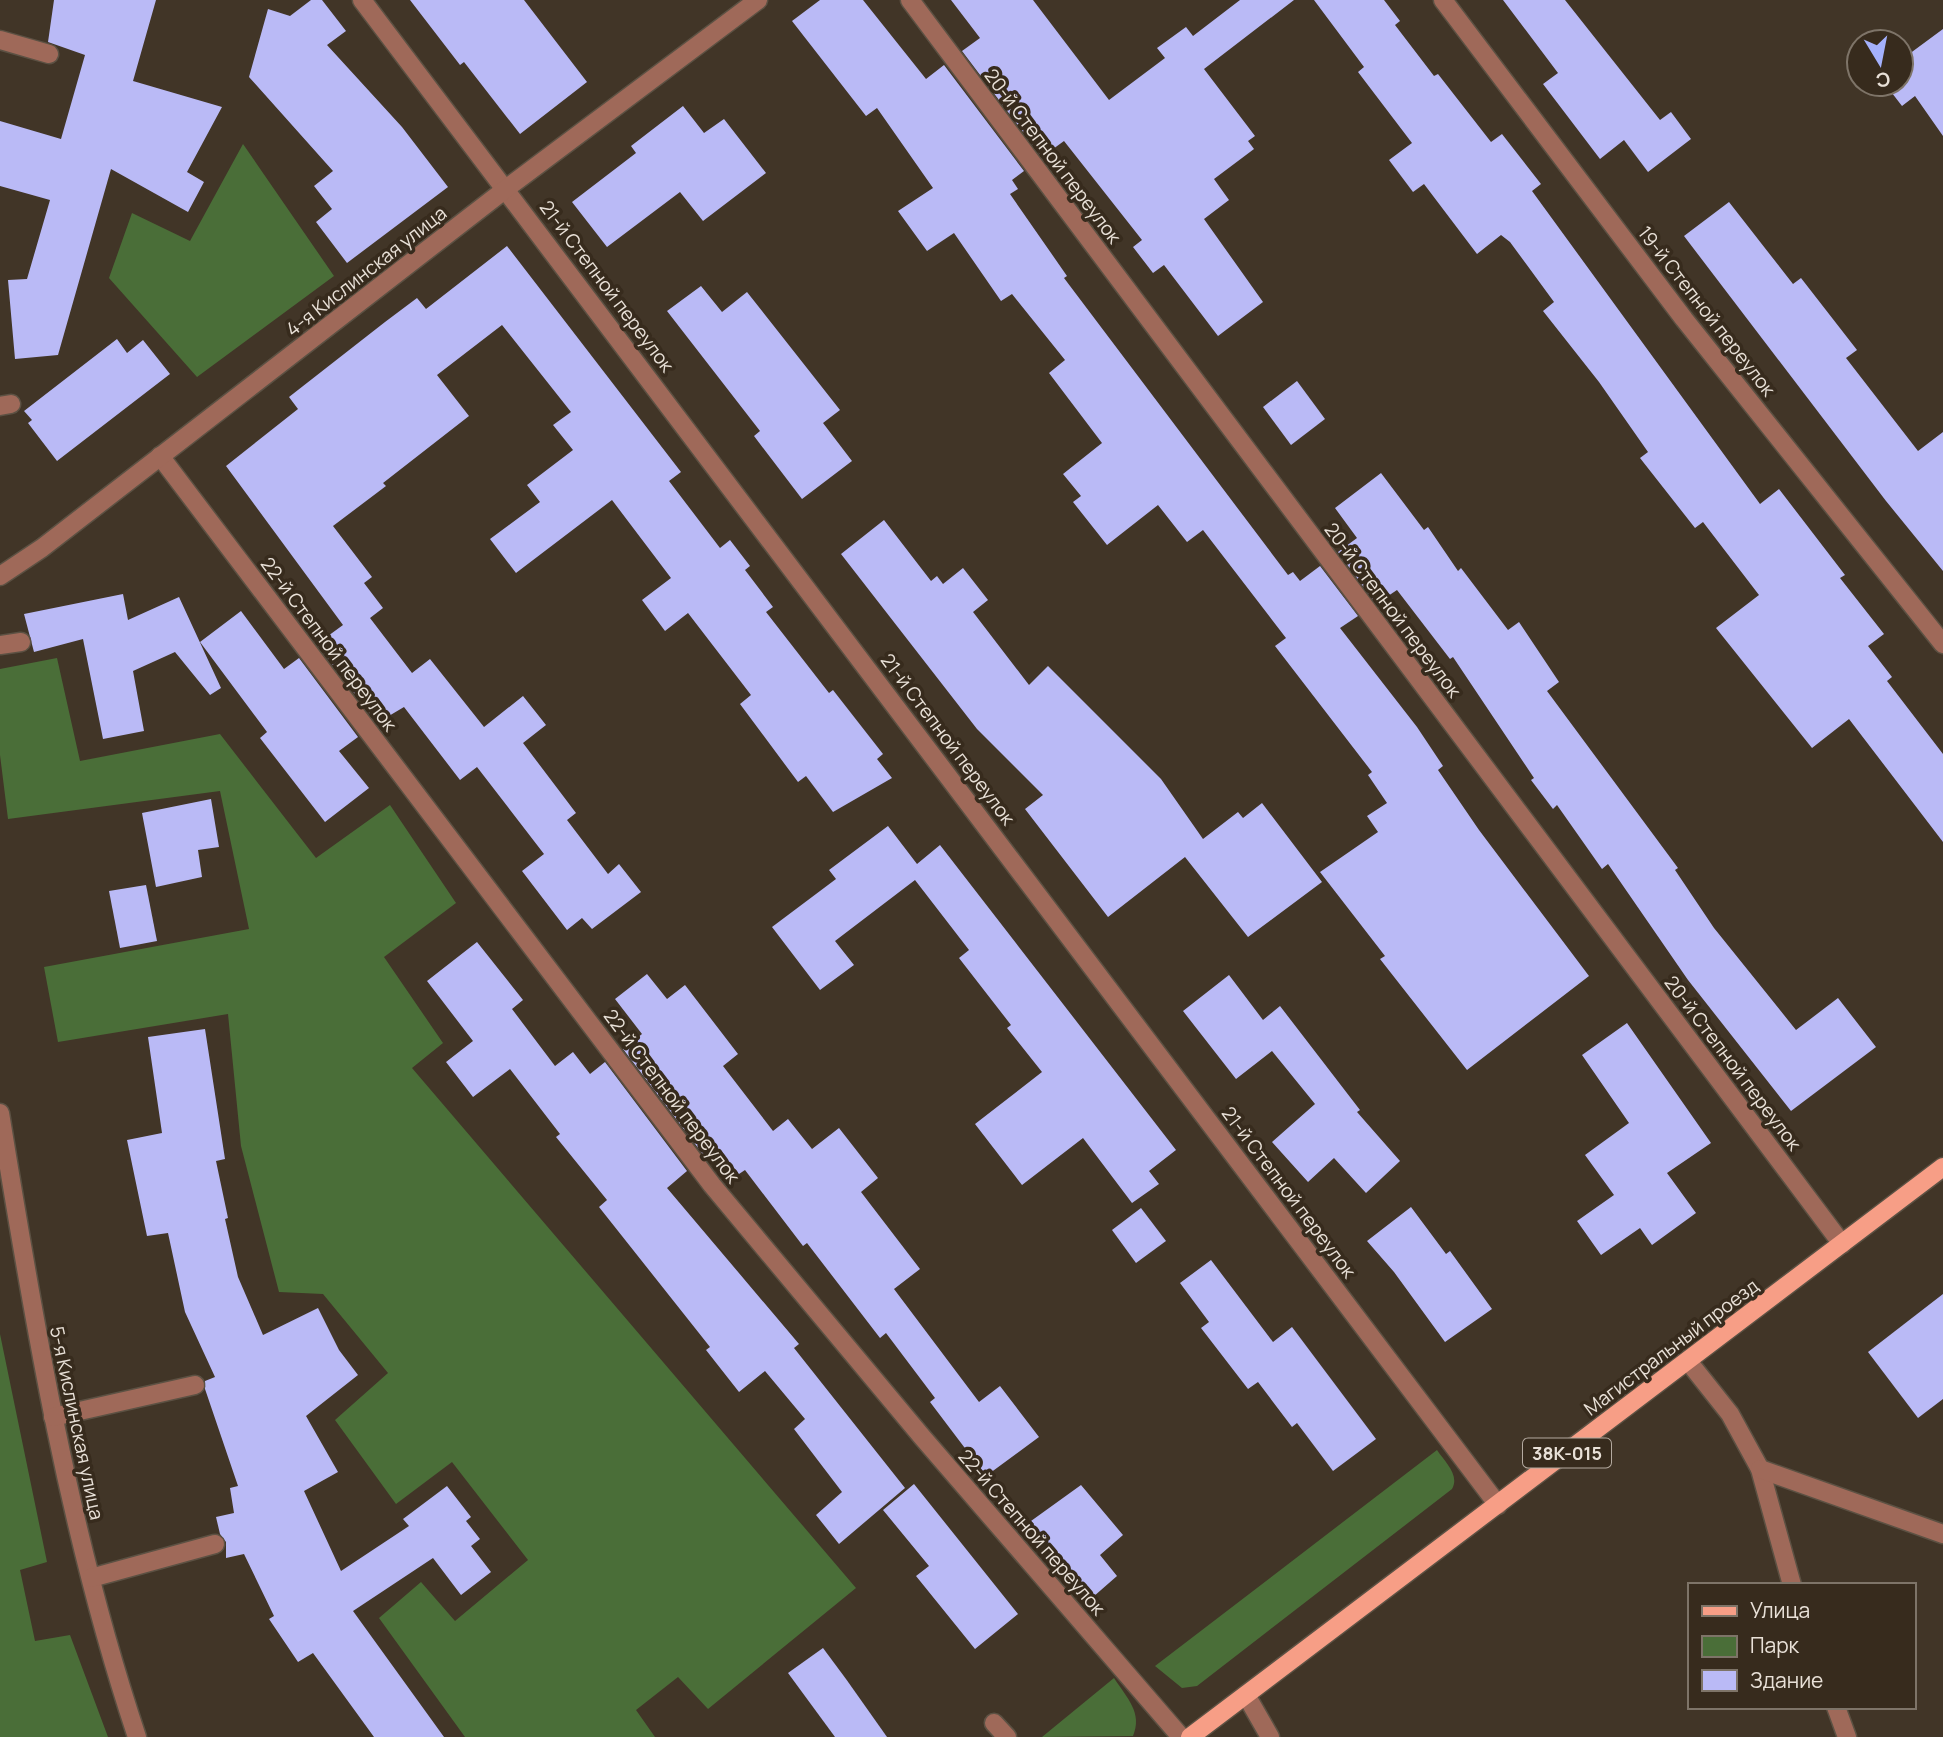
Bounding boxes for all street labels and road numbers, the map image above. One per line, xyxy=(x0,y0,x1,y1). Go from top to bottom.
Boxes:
street label: 20-й Степной переулок xyxy=(979,63,1128,249)
street label: 21-й Степной переулок xyxy=(534,195,680,377)
street label: 4-я Кислинская улица xyxy=(280,200,452,342)
street label: 19-й Степной переулок xyxy=(1632,221,1782,402)
street label: 20-й Степной переулок xyxy=(1319,517,1468,703)
street label: 22-й Степной переулок xyxy=(255,552,403,737)
street label: 21-й Степной переулок xyxy=(875,648,1021,830)
street label: 20-й Степной переулок xyxy=(1659,970,1808,1156)
street label: 22-й Степной переулок xyxy=(598,1004,746,1189)
street label: 21-й Степной переулок xyxy=(1216,1101,1362,1283)
street label: Магистральный проезд xyxy=(1578,1273,1764,1421)
street label: 5-я Кислинская улица xyxy=(44,1324,110,1522)
road number: 38К-015 xyxy=(1523,1438,1611,1468)
street label: 22-й Степной переулок xyxy=(953,1444,1112,1621)

